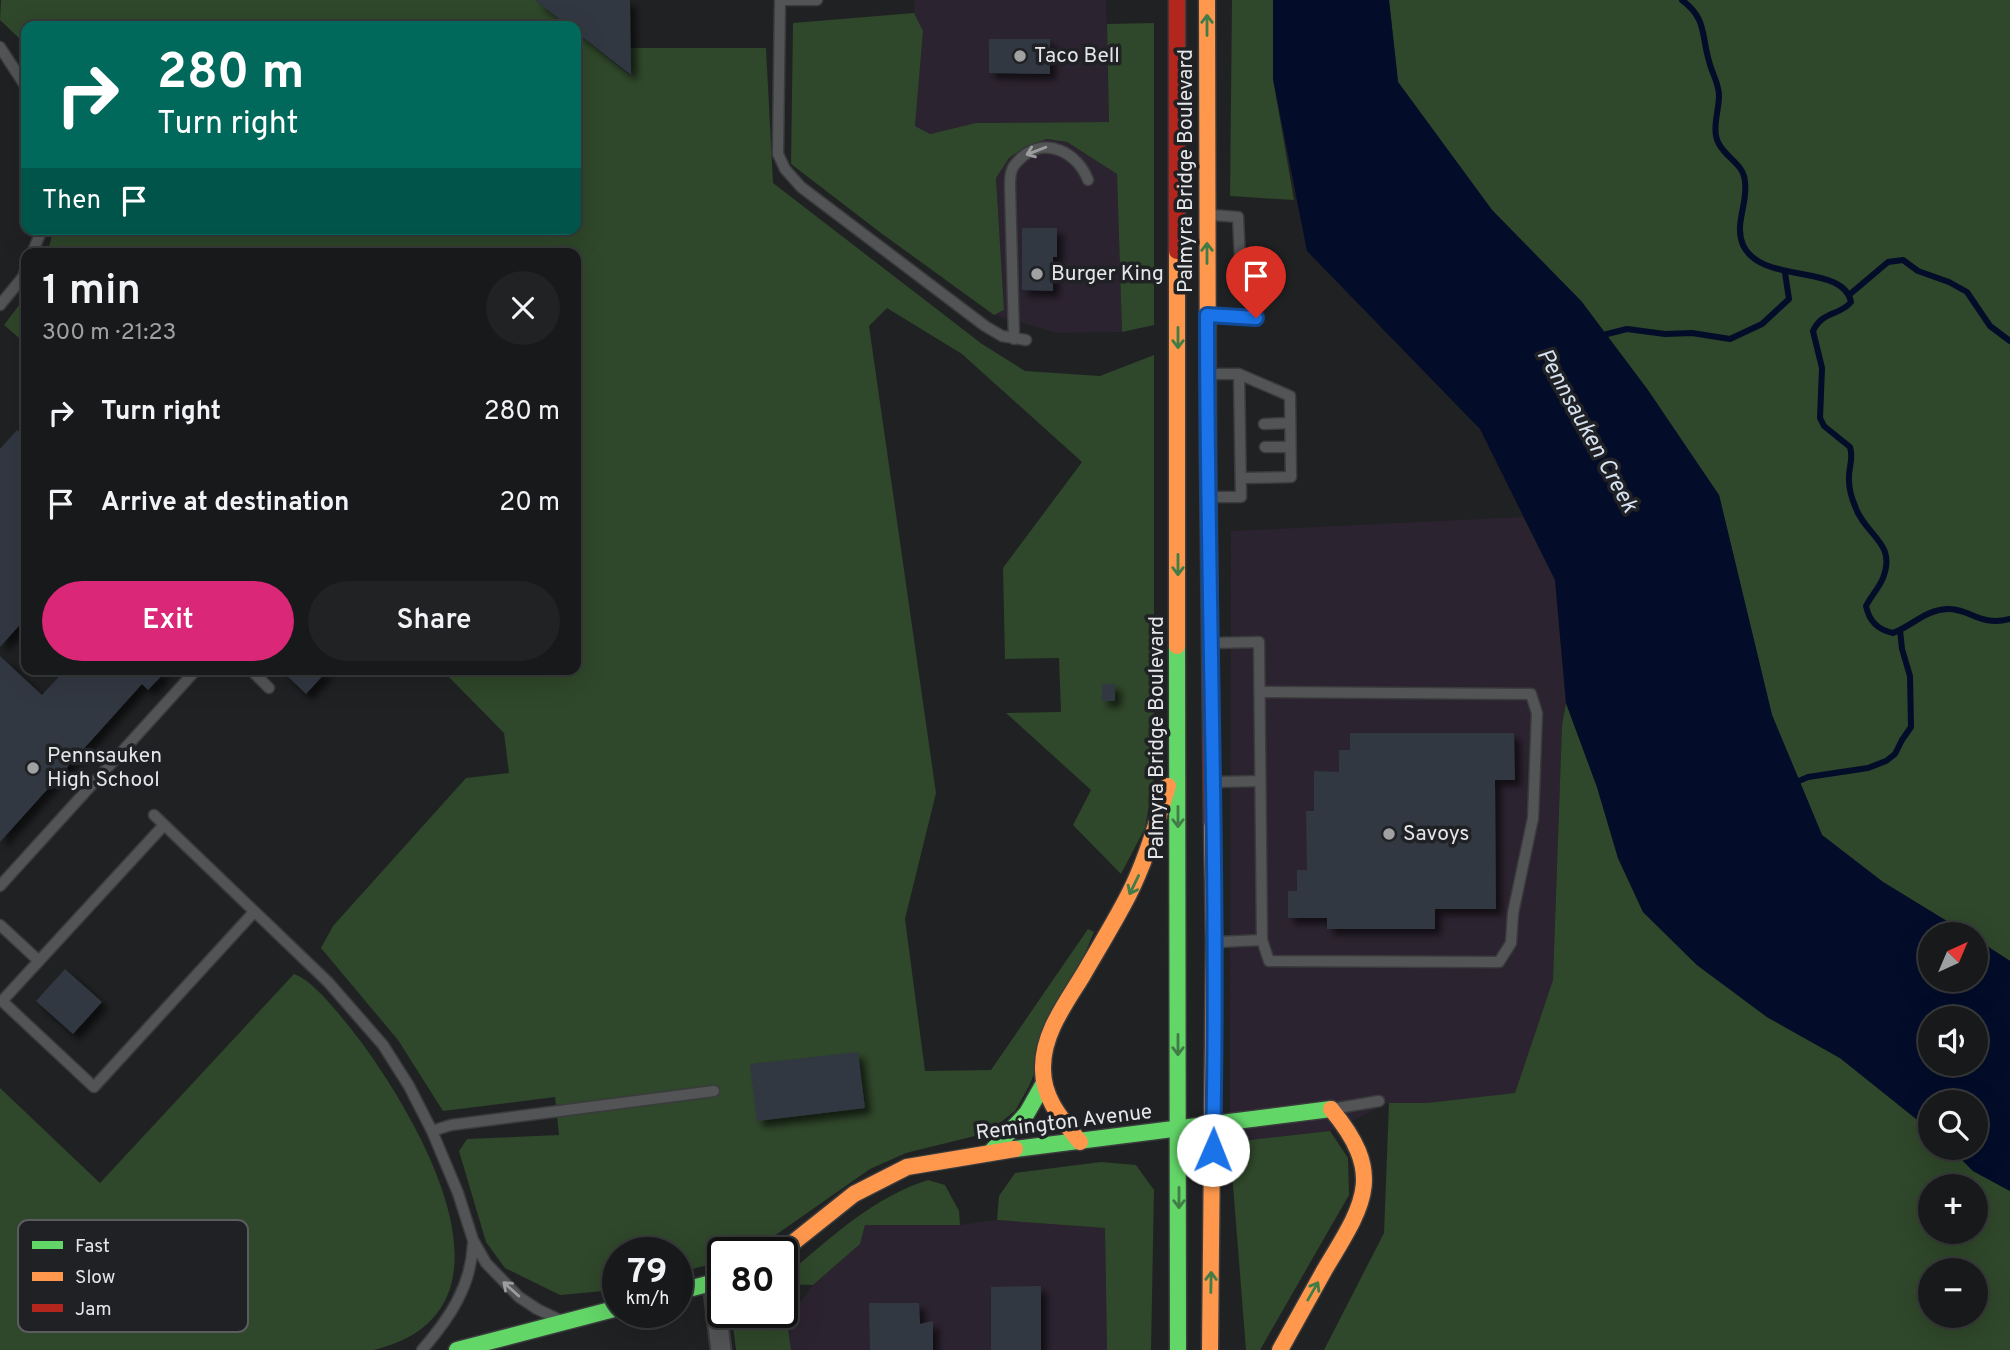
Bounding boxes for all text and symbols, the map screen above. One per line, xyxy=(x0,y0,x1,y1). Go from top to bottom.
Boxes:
one-way arrow xyxy=(1200,14,1214,37)
place label: Taco Bell xyxy=(1034,43,1120,70)
text: 280 m xyxy=(157,44,304,106)
marker: Taco Bell xyxy=(1012,48,1028,64)
icon: right xyxy=(42,49,133,140)
street label: Palmyra Bridge Boulevard xyxy=(1173,49,1200,293)
text: Turn right xyxy=(157,105,299,145)
one-way arrow xyxy=(1025,146,1047,158)
icon: arrive xyxy=(115,182,153,220)
text: Then xyxy=(42,185,101,218)
one-way arrow xyxy=(1200,242,1214,265)
pin xyxy=(1226,246,1286,318)
icon: arrive xyxy=(1237,257,1275,295)
place label: Burger King xyxy=(1051,261,1164,288)
text: 1 min xyxy=(42,266,141,319)
marker: Burger King xyxy=(1029,266,1045,282)
button: close xyxy=(486,271,560,345)
text: 300 m · 21:23 xyxy=(42,319,176,348)
one-way arrow xyxy=(1171,326,1185,349)
water label: Pennsauken Creek xyxy=(1529,344,1643,519)
icon: right xyxy=(42,394,80,432)
text: Turn right xyxy=(101,396,221,429)
text: 280 m xyxy=(484,396,560,429)
icon: arrive xyxy=(42,485,80,523)
text: Arrive at destination xyxy=(101,487,349,520)
text: 20 m xyxy=(499,487,560,520)
one-way arrow xyxy=(1171,553,1185,576)
button: Exit xyxy=(42,581,294,661)
button: Share xyxy=(308,581,560,661)
street label: Palmyra Bridge Boulevard xyxy=(1144,616,1171,860)
place label: Pennsauken High School xyxy=(47,743,162,794)
marker: Pennsauken High School xyxy=(25,760,41,776)
one-way arrow xyxy=(1171,805,1185,828)
place label: Savoys xyxy=(1403,821,1469,848)
marker: Savoys xyxy=(1381,826,1397,842)
one-way arrow xyxy=(1127,874,1140,895)
north arrow xyxy=(1918,922,1988,992)
map controls xyxy=(1918,922,1988,1328)
button: sound xyxy=(1918,1006,1988,1076)
one-way arrow xyxy=(1171,1033,1185,1056)
button: search xyxy=(1918,1090,1988,1160)
street label: Remington Avenue xyxy=(974,1099,1154,1147)
position arrow xyxy=(1176,1113,1250,1187)
button: + xyxy=(1918,1174,1988,1244)
one-way arrow xyxy=(1172,1186,1186,1209)
legend xyxy=(18,1220,248,1332)
text: Fast xyxy=(75,1235,110,1259)
speed limit sign: 80 xyxy=(707,1237,798,1328)
text: 79 xyxy=(627,1251,668,1295)
button: − xyxy=(1918,1258,1988,1328)
text: Slow xyxy=(75,1266,115,1290)
one-way arrow xyxy=(1205,1271,1218,1294)
one-way arrow xyxy=(502,1281,520,1297)
one-way arrow xyxy=(1306,1281,1320,1301)
text: km/h xyxy=(626,1288,669,1311)
text: Jam xyxy=(75,1298,112,1322)

